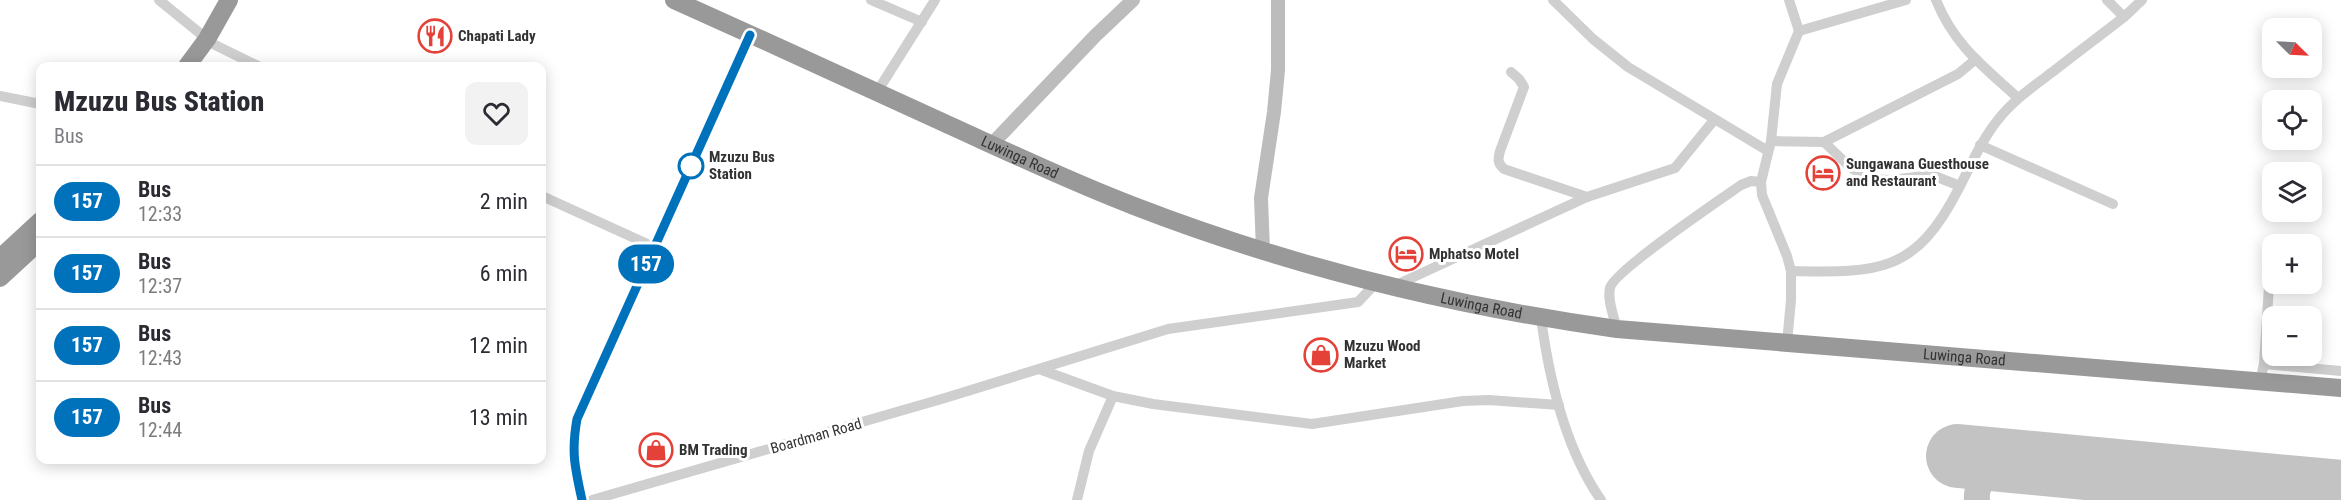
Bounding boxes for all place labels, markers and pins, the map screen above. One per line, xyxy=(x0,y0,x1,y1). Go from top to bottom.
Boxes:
restaurant icon: Chapati Lady xyxy=(417,18,453,54)
place label: Chapati Lady xyxy=(458,27,536,45)
place label: Mzuzu Bus Station xyxy=(709,148,775,183)
marker: Mzuzu Bus Station xyxy=(678,153,704,179)
hotel icon: Sungawana Guesthouse and Restaurant xyxy=(1805,155,1841,191)
place label: Sungawana Guesthouse and Restaurant xyxy=(1846,155,1989,190)
hotel icon: Mphatso Motel xyxy=(1388,236,1424,272)
place label: Mphatso Motel xyxy=(1429,245,1519,263)
shop icon: Mzuzu Wood Market xyxy=(1303,337,1339,373)
place label: Mzuzu Wood Market xyxy=(1344,337,1421,372)
shop icon: BM Trading xyxy=(638,432,674,468)
place label: BM Trading xyxy=(679,441,747,459)

